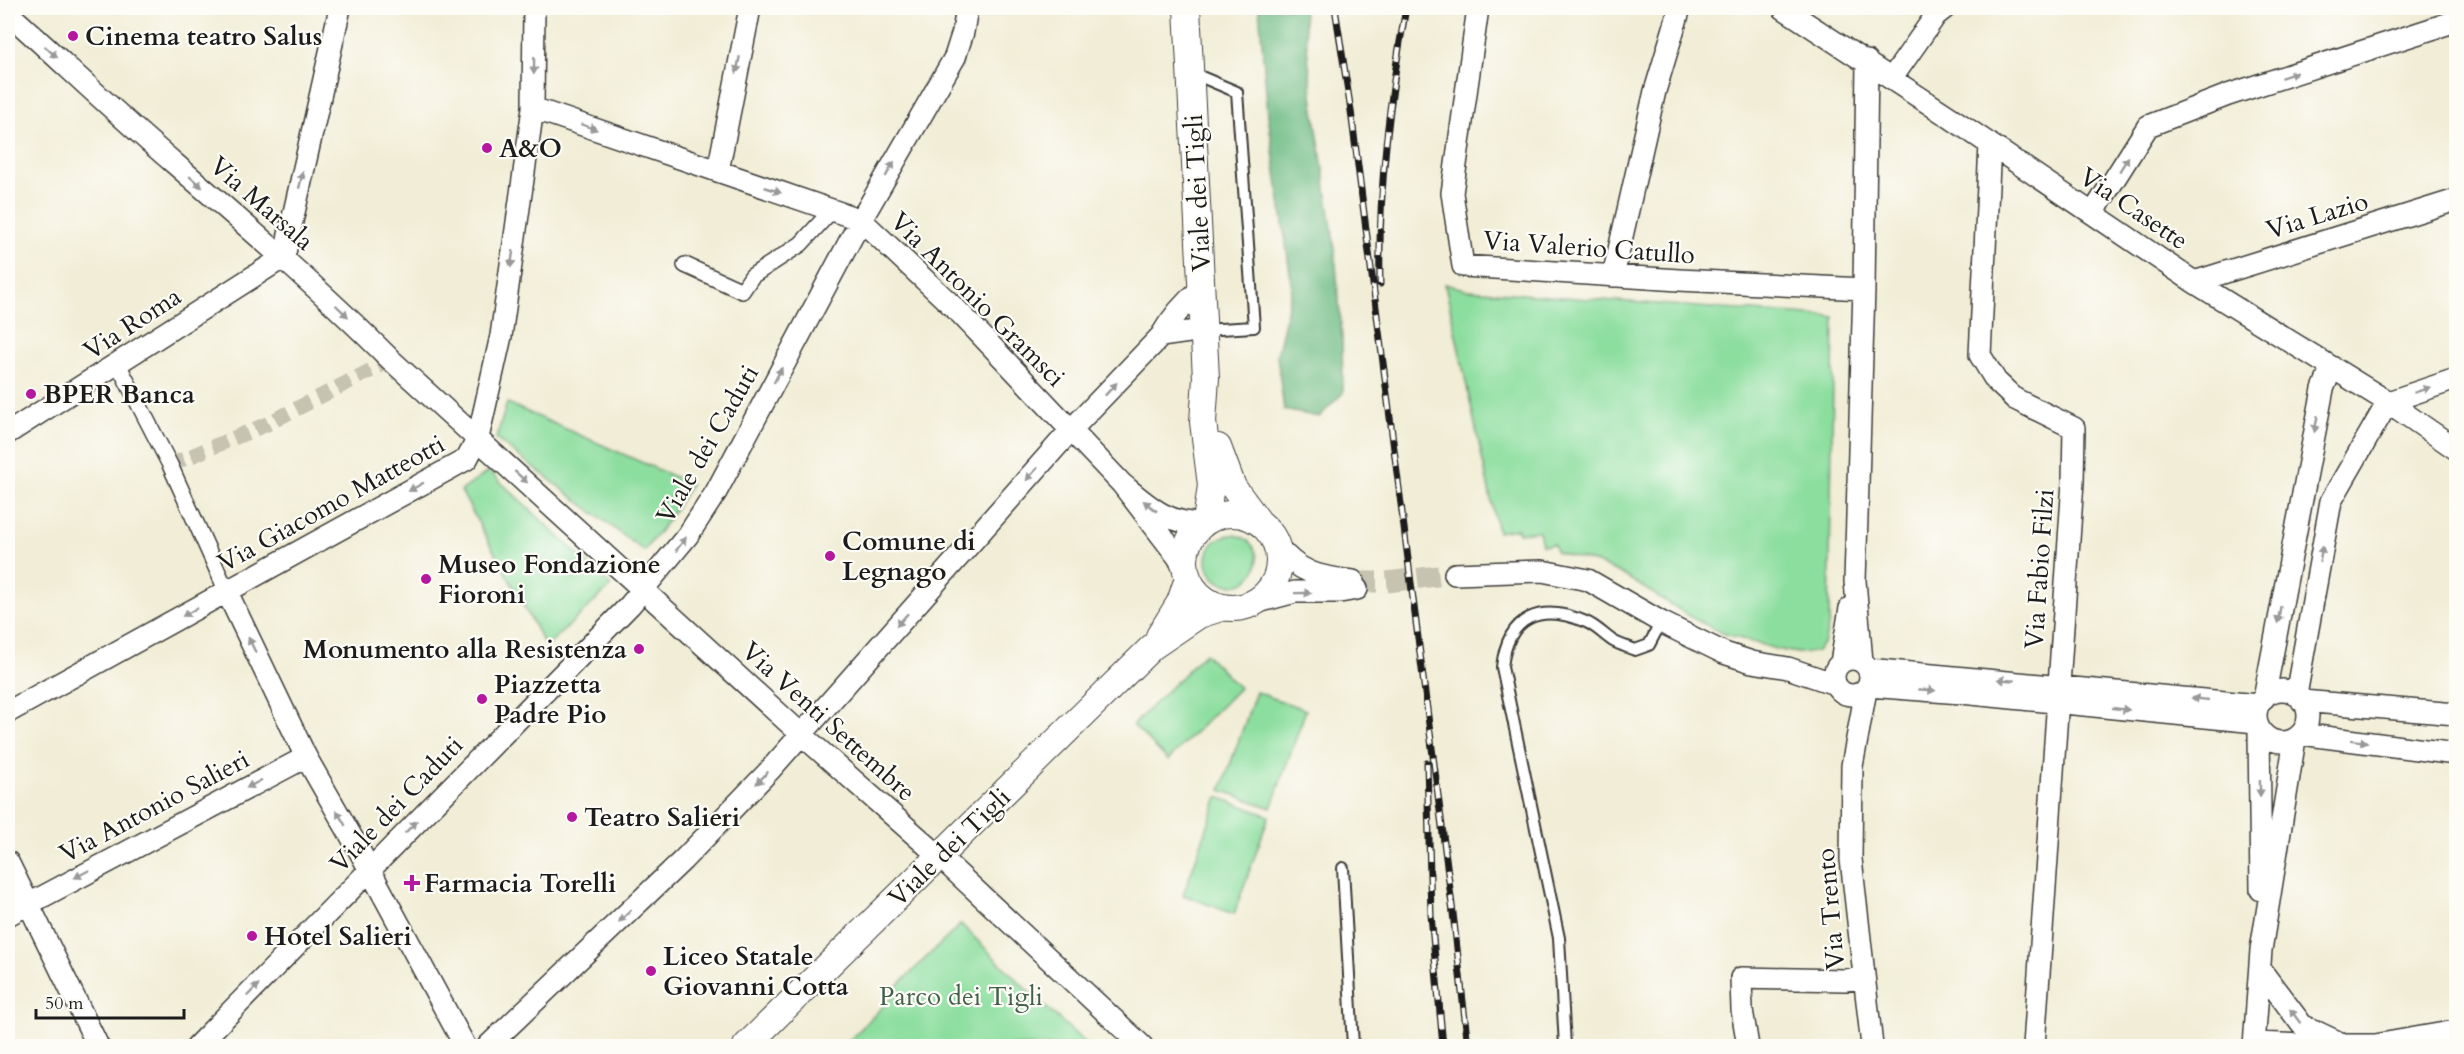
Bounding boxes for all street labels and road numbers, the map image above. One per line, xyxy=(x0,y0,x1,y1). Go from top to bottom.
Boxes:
street label: Viale dei Tigli xyxy=(1176,113,1219,273)
street label: Via Marsala xyxy=(202,148,321,258)
street label: Via Casette xyxy=(2072,159,2195,258)
street label: Via Lazio xyxy=(2262,183,2372,248)
street label: Via Antonio Gramsci xyxy=(882,204,1073,395)
street label: Via Valerio Catullo xyxy=(1482,223,1696,272)
street label: Via Roma xyxy=(77,279,188,368)
street label: Viale dei Caduti xyxy=(648,359,767,530)
street label: Via Giacomo Matteotti xyxy=(211,426,451,580)
street label: Via Fabio Filzi xyxy=(2016,488,2063,650)
street label: Via Venti Settembre xyxy=(734,634,923,809)
street label: Viale dei Caduti xyxy=(322,728,471,880)
street label: Via Antonio Salieri xyxy=(53,742,255,871)
street label: Viale dei Tigli xyxy=(880,780,1018,915)
street label: Via Trento xyxy=(1808,847,1853,971)

